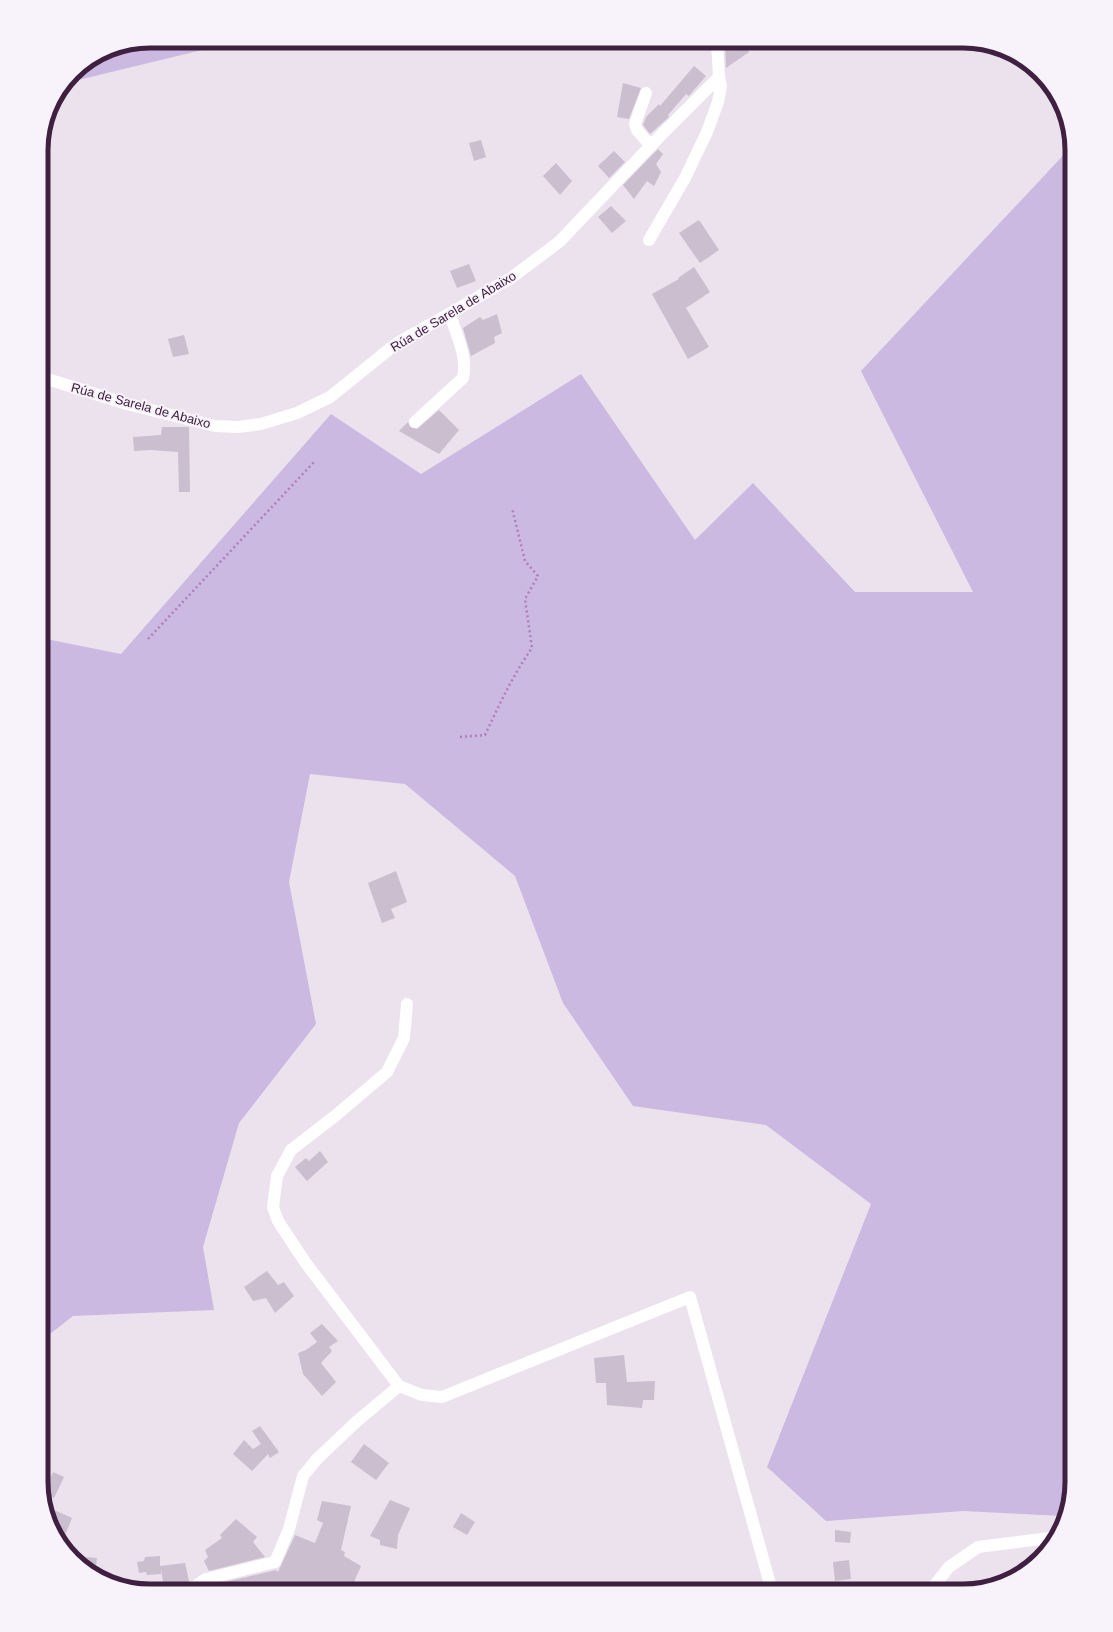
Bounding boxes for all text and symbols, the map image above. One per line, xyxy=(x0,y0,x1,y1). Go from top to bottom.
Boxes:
street label: Rúa de Sarela de Abaixo xyxy=(388,268,519,355)
street label: Rúa de Sarela de Abaixo xyxy=(69,380,212,431)

